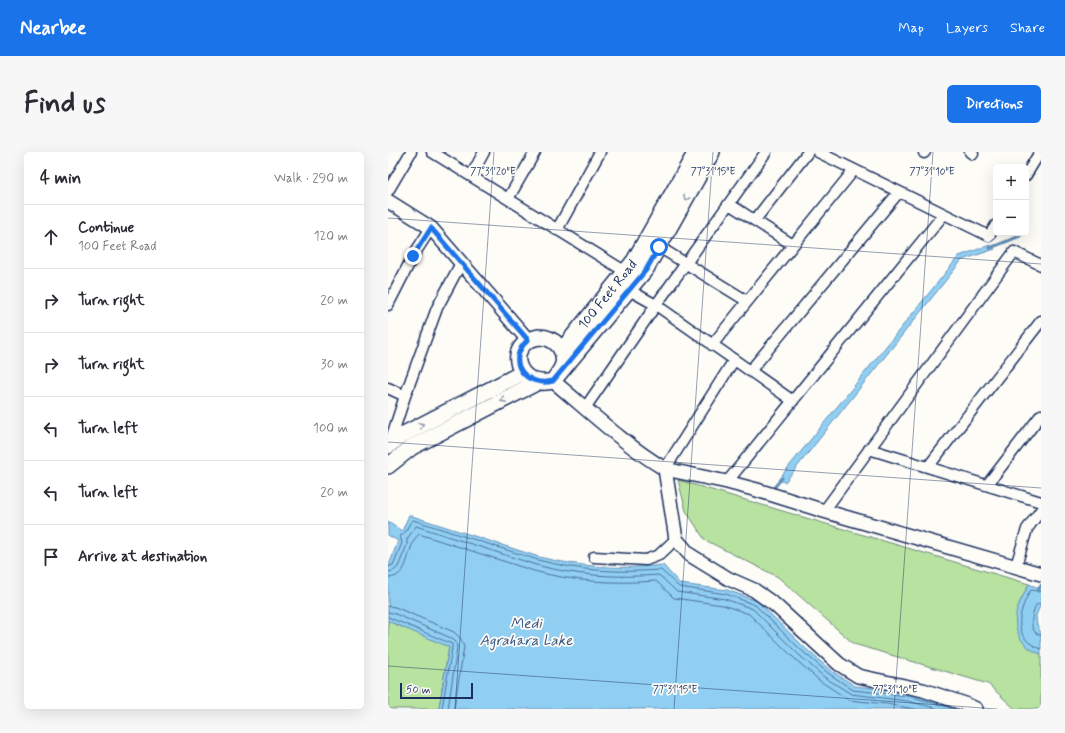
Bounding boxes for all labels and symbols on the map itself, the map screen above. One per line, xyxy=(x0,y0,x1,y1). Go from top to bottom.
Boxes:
text: 77°31'20"E xyxy=(470,165,516,179)
text: 77°31'15"E xyxy=(691,165,736,179)
text: 77°31'10"E xyxy=(909,165,955,179)
one-way arrow xyxy=(684,194,691,201)
route start xyxy=(650,238,668,256)
route end xyxy=(404,247,422,265)
street label: 100 Feet Road xyxy=(574,256,641,333)
one-way arrow xyxy=(500,395,507,402)
one-way arrow xyxy=(417,423,424,430)
water label: Medi Agrahara Lake xyxy=(480,614,573,651)
scale bar xyxy=(400,681,473,700)
text: 77°31'15"E xyxy=(653,683,698,697)
text: 77°31'10"E xyxy=(872,683,918,697)

